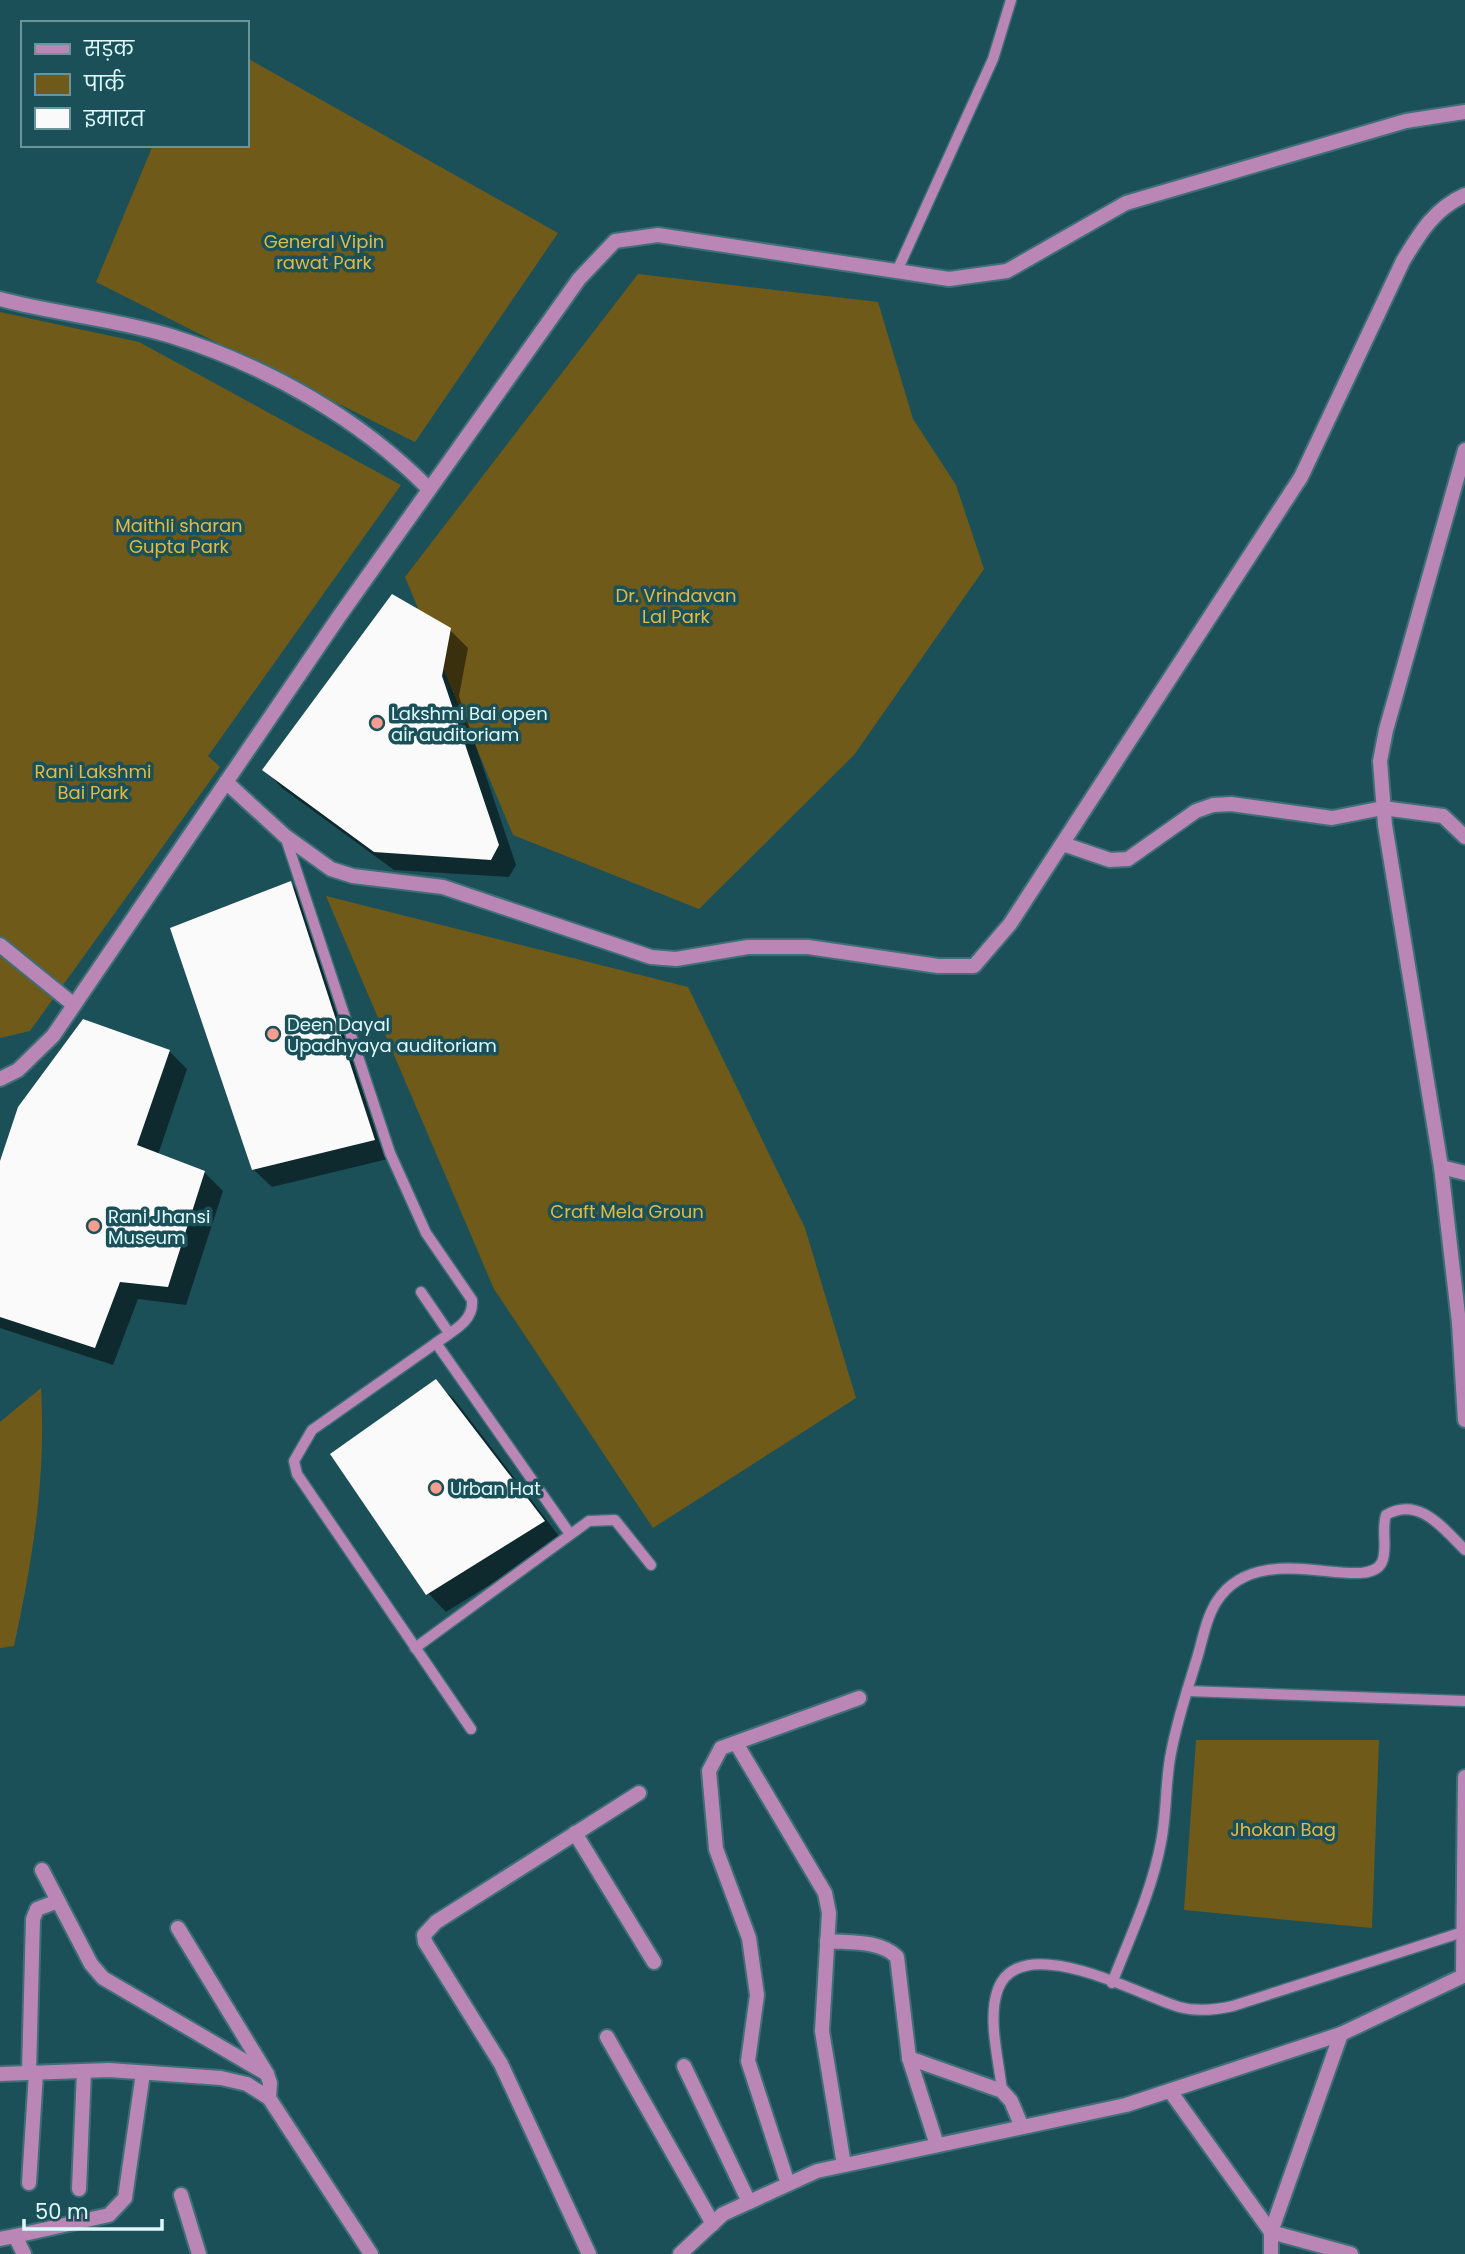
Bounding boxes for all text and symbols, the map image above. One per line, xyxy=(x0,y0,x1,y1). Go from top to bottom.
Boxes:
legend xyxy=(21,21,248,147)
text: सड़क xyxy=(83,34,135,63)
text: पार्क xyxy=(83,69,126,98)
text: इमारत xyxy=(83,104,146,133)
park label: General Vipin rawat Park xyxy=(264,229,384,275)
park label: Maithli sharan Gupta Park xyxy=(115,513,243,559)
park label: Dr. Vrindavan Lal Park xyxy=(616,583,736,629)
place label: Lakshmi Bai open air auditoriam xyxy=(391,701,548,747)
marker: Lakshmi Bai open air auditoriam xyxy=(369,715,385,731)
park label: Rani Lakshmi Bai Park xyxy=(35,759,151,805)
place label: Deen Dayal Upadhyaya auditoriam xyxy=(287,1012,497,1058)
marker: Deen Dayal Upadhyaya auditoriam xyxy=(265,1026,281,1042)
park label: Craft Mela Groun xyxy=(550,1199,704,1224)
place label: Rani Jhansi Museum xyxy=(108,1204,210,1250)
marker: Rani Jhansi Museum xyxy=(86,1218,102,1234)
place label: Urban Hat xyxy=(450,1476,541,1501)
marker: Urban Hat xyxy=(428,1480,444,1496)
park label: Jhokan Bag xyxy=(1230,1817,1336,1842)
scale bar xyxy=(24,2188,163,2232)
text: 50 m xyxy=(35,2197,89,2226)

